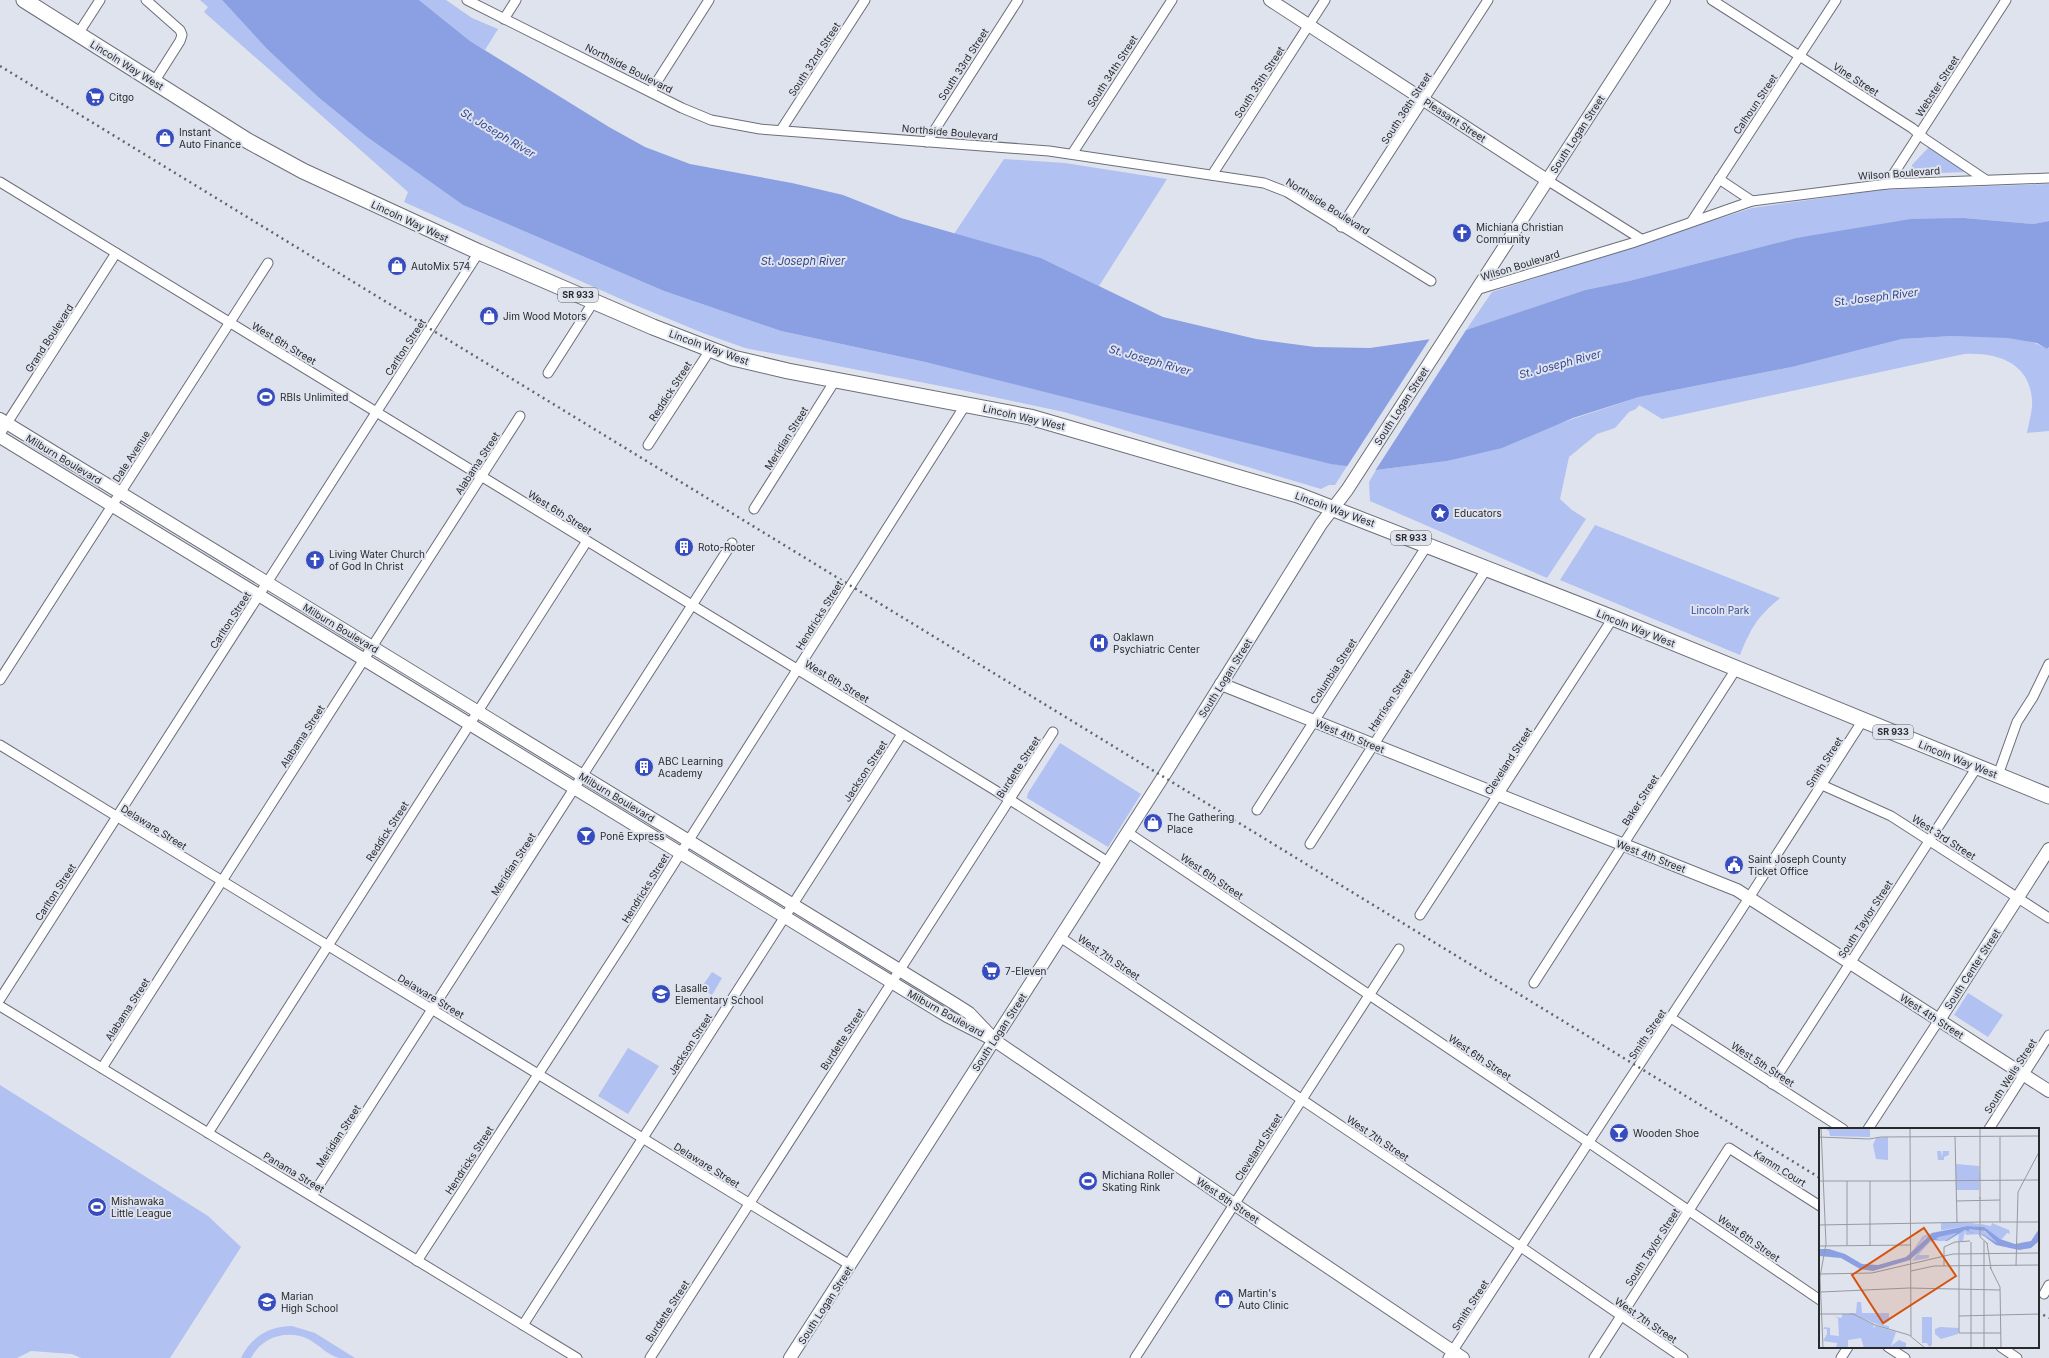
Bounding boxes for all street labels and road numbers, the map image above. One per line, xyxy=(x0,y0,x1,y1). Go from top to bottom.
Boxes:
street label: South 32nd Street xyxy=(786,19,843,98)
street label: South 33rd Street xyxy=(935,25,991,102)
street label: South 34th Street xyxy=(1084,32,1140,109)
street label: Lincoln Way West xyxy=(88,38,166,93)
street label: Northside Boulevard xyxy=(583,41,675,95)
street label: South 35th Street xyxy=(1231,43,1287,120)
street label: Webster Street xyxy=(1913,53,1962,119)
street label: Vine Street xyxy=(1831,60,1882,99)
street label: South 36th Street xyxy=(1378,69,1434,146)
street label: Calhoun Street xyxy=(1730,71,1780,136)
street label: South Logan Street xyxy=(1547,92,1607,175)
street label: Pleasant Street xyxy=(1422,96,1489,145)
street label: Northside Boulevard xyxy=(901,122,999,142)
street label: Wilson Boulevard xyxy=(1858,164,1940,182)
street label: Northside Boulevard xyxy=(1284,175,1372,237)
street label: Lincoln Way West xyxy=(369,198,451,244)
street label: Wilson Boulevard xyxy=(1479,247,1561,283)
road number: SR 933 xyxy=(558,288,598,302)
street label: Grand Boulevard xyxy=(22,302,76,374)
street label: Carlton Street xyxy=(382,316,428,378)
street label: West 6th Street xyxy=(250,319,319,367)
street label: Lincoln Way West xyxy=(668,327,751,367)
street label: Reddick Street xyxy=(646,358,694,423)
street label: South Logan Street xyxy=(1371,364,1431,447)
street label: Lincoln Way West xyxy=(982,402,1067,432)
street label: Meridian Street xyxy=(762,404,811,472)
street label: Dale Avenue xyxy=(110,428,152,484)
street label: Alabama Street xyxy=(452,429,502,497)
street label: Milburn Boulevard xyxy=(24,432,104,486)
street label: West 6th Street xyxy=(526,488,595,537)
street label: Lincoln Way West xyxy=(1294,489,1377,529)
road number: SR 933 xyxy=(1391,531,1431,545)
street label: Hendricks Street xyxy=(793,578,845,652)
street label: Carlton Street xyxy=(207,589,253,651)
street label: Milburn Boulevard xyxy=(301,601,381,655)
street label: Lincoln Way West xyxy=(1595,607,1678,650)
street label: Columbia Street xyxy=(1307,635,1359,706)
street label: South Logan Street xyxy=(1196,636,1254,720)
street label: West 6th Street xyxy=(803,657,872,705)
street label: Harrison Street xyxy=(1365,666,1415,733)
street label: Alabama Street xyxy=(277,702,327,770)
street label: West 4th Street xyxy=(1314,717,1387,756)
street label: Cleveland Street xyxy=(1482,725,1535,797)
road number: SR 933 xyxy=(1873,725,1913,739)
street label: Burdette Street xyxy=(994,733,1043,800)
street label: Smith Street xyxy=(1803,734,1845,790)
street label: Jackson Street xyxy=(841,737,890,804)
street label: Lincoln Way West xyxy=(1917,738,2000,781)
street label: Milburn Boulevard xyxy=(577,770,657,824)
street label: Baker Street xyxy=(1619,772,1661,828)
street label: Reddick Street xyxy=(363,798,411,863)
street label: Delaware Street xyxy=(119,802,190,852)
street label: West 3rd Street xyxy=(1910,812,1979,862)
street label: Meridian Street xyxy=(488,830,538,898)
street label: West 4th Street xyxy=(1615,837,1688,875)
street label: Hendricks Street xyxy=(619,851,671,925)
street label: West 6th Street xyxy=(1178,851,1246,902)
street label: Carlton Street xyxy=(32,861,78,923)
street label: South Taylor Street xyxy=(1835,877,1895,960)
street label: South Center Street xyxy=(1942,926,2003,1011)
street label: West 7th Street xyxy=(1076,932,1143,983)
street label: Delaware Street xyxy=(396,971,467,1021)
street label: Alabama Street xyxy=(102,975,152,1043)
street label: Milburn Boulevard xyxy=(905,987,987,1039)
street label: South Logan Street xyxy=(969,990,1029,1073)
street label: West 4th Street xyxy=(1898,991,1967,1041)
street label: Burdette Street xyxy=(818,1005,867,1072)
street label: Smith Street xyxy=(1626,1006,1669,1061)
street label: Jackson Street xyxy=(666,1010,715,1077)
street label: West 6th Street xyxy=(1446,1032,1514,1083)
street label: South Wells Street xyxy=(1981,1036,2039,1116)
street label: West 5th Street xyxy=(1729,1039,1797,1089)
street label: Meridian Street xyxy=(313,1102,363,1170)
street label: Cleveland Street xyxy=(1232,1111,1285,1183)
street label: West 7th Street xyxy=(1345,1113,1412,1164)
street label: Hendricks Street xyxy=(442,1123,496,1196)
street label: Delaware Street xyxy=(672,1140,743,1190)
street label: Kamm Court xyxy=(1752,1147,1809,1189)
street label: Panama Street xyxy=(261,1149,327,1195)
street label: West 8th Street xyxy=(1194,1175,1262,1226)
street label: South Taylor Street xyxy=(1622,1205,1682,1288)
street label: West 6th Street xyxy=(1716,1212,1783,1264)
street label: South Logan Street xyxy=(795,1263,855,1346)
street label: Burdette Street xyxy=(643,1277,692,1344)
street label: Smith Street xyxy=(1449,1277,1491,1333)
street label: West 7th Street xyxy=(1613,1295,1680,1346)

